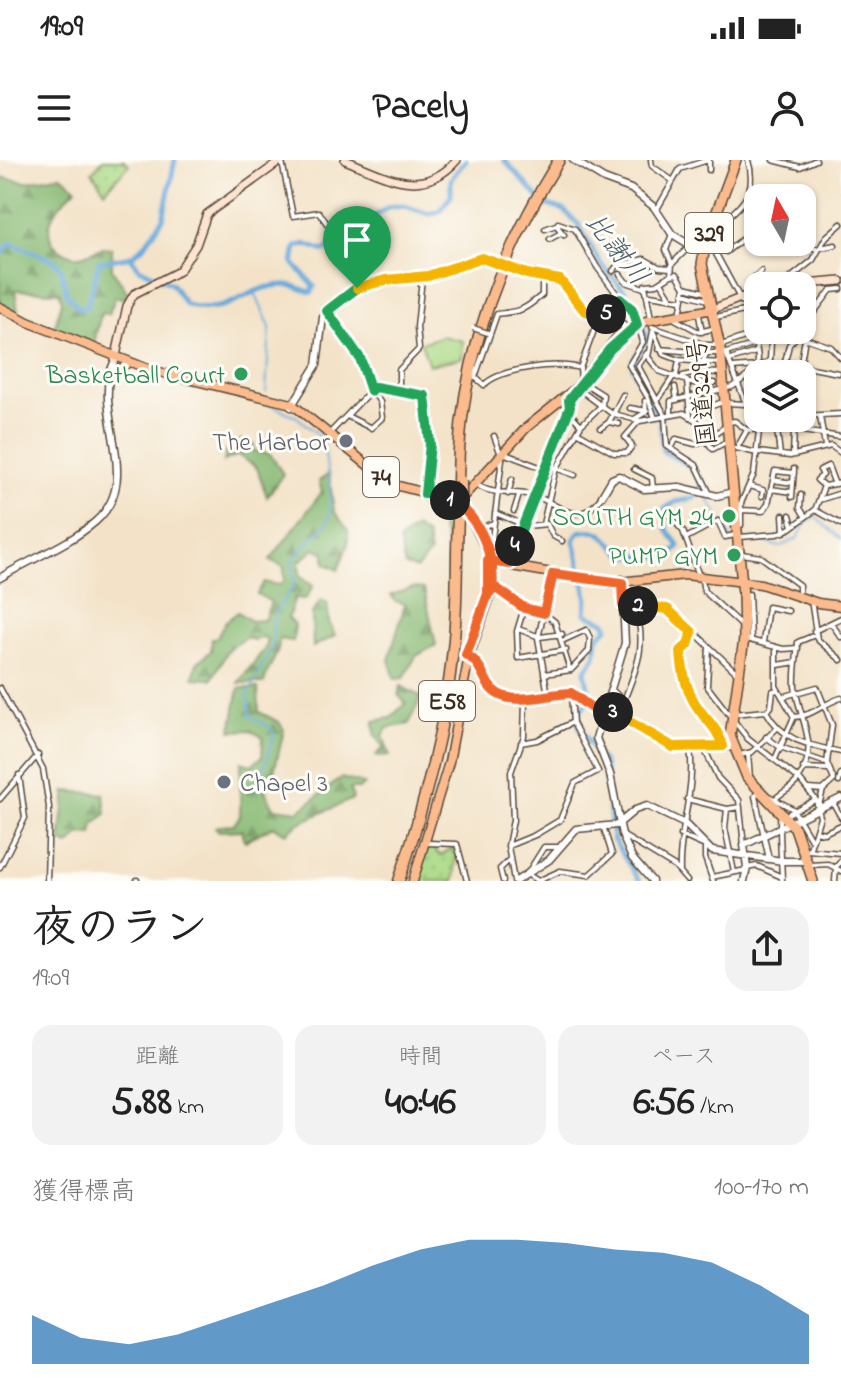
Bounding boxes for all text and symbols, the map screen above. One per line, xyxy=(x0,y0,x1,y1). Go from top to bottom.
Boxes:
text: 19:09 xyxy=(40,6,83,50)
text: Pacely xyxy=(372,82,469,135)
icon: menu xyxy=(32,86,76,130)
icon: person xyxy=(765,86,809,130)
north arrow xyxy=(744,184,816,256)
map controls xyxy=(744,184,816,432)
water label: 比謝川 xyxy=(573,204,657,296)
pin xyxy=(323,206,391,288)
road number: 329 xyxy=(685,213,733,253)
icon: arrive xyxy=(335,218,379,262)
button: locate xyxy=(744,272,816,344)
pin: 5 xyxy=(586,294,626,334)
text: 5 xyxy=(600,298,612,330)
street label: 国道329号 xyxy=(679,335,729,448)
place label: Basketball Court xyxy=(45,358,225,396)
button: layers xyxy=(744,360,816,432)
marker: Basketball Court xyxy=(232,365,250,383)
place label: The Harbor xyxy=(212,425,331,463)
marker: The Harbor xyxy=(337,432,355,450)
road number: 74 xyxy=(363,457,399,497)
pin: 1 xyxy=(430,480,470,520)
text: 1 xyxy=(447,484,454,516)
place label: SOUTH GYM 24 xyxy=(552,500,713,538)
marker: SOUTH GYM 24 xyxy=(720,507,738,525)
pin: 4 xyxy=(495,526,535,566)
text: 4 xyxy=(510,530,520,562)
place label: PUMP GYM xyxy=(608,539,718,577)
marker: PUMP GYM xyxy=(725,546,743,564)
pin: 2 xyxy=(618,586,658,626)
text: 2 xyxy=(633,590,643,622)
road number: E58 xyxy=(419,681,475,721)
pin: 3 xyxy=(593,692,633,732)
text: 3 xyxy=(608,696,618,728)
place label: Chapel 3 xyxy=(240,766,328,804)
marker: Chapel 3 xyxy=(215,773,233,791)
text: 夜のラン xyxy=(32,898,208,962)
button: share xyxy=(725,907,809,991)
text: 19:09 xyxy=(32,960,69,998)
text: 距離 xyxy=(135,1042,180,1074)
text: 時間 xyxy=(398,1042,443,1074)
text: ペース xyxy=(651,1042,716,1074)
text: 5.88 xyxy=(111,1074,172,1133)
text: 40:46 xyxy=(385,1074,456,1133)
text: 6:56 xyxy=(633,1074,695,1133)
text: km xyxy=(172,1092,204,1124)
text: /km xyxy=(695,1092,734,1124)
text: 100–170 m xyxy=(714,1169,809,1207)
text: 獲得標高 xyxy=(32,1174,136,1212)

